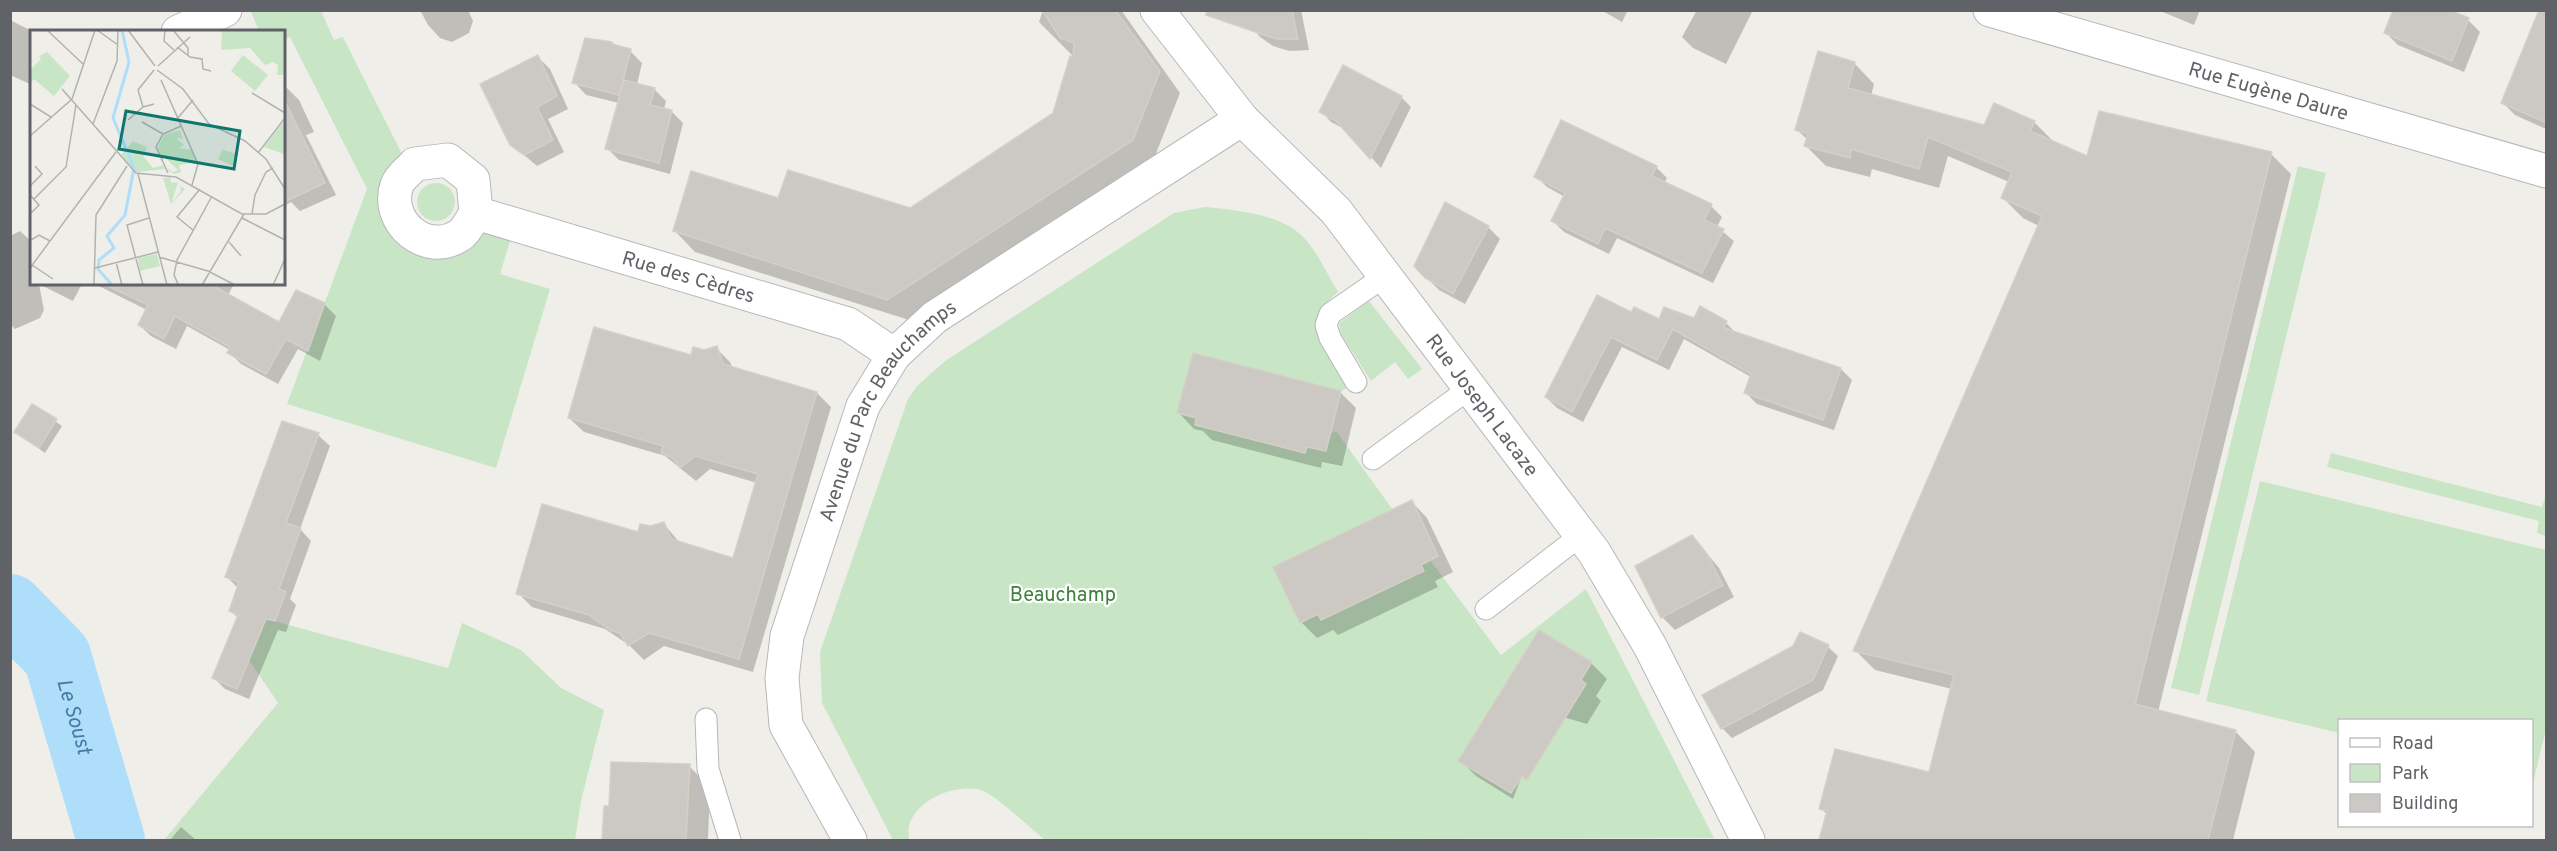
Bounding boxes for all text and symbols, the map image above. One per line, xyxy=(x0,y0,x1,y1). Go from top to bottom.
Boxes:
inset map xyxy=(30,30,285,285)
street label: Rue Eugène Daure xyxy=(2185,57,2351,128)
street label: Rue des Cèdres xyxy=(619,246,758,311)
street label: Avenue du Parc Beauchamps xyxy=(815,295,962,526)
street label: Rue Joseph Lacaze xyxy=(1419,330,1543,483)
park label: Beauchamp xyxy=(1010,583,1116,609)
water label: Le Soust xyxy=(49,676,98,759)
legend xyxy=(2338,719,2533,827)
text: Road xyxy=(2392,733,2434,756)
text: Park xyxy=(2392,763,2429,786)
text: Building xyxy=(2392,793,2458,816)

